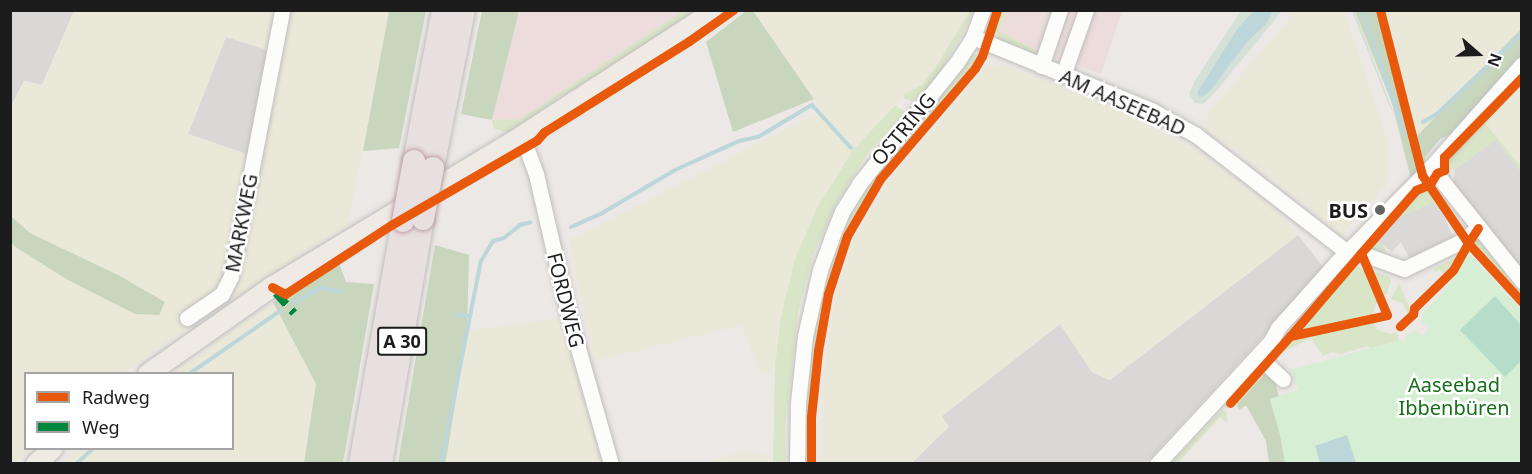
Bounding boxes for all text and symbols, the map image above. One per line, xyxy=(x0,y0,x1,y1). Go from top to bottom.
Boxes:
north arrow xyxy=(1448,24,1508,84)
text: N xyxy=(1482,50,1507,70)
street label: AM AASEEBAD xyxy=(1056,64,1190,140)
street label: OSTRING xyxy=(866,88,940,170)
street label: MARKWEG xyxy=(220,172,262,274)
place label: BUS xyxy=(1329,198,1368,222)
marker: BUS xyxy=(1373,203,1387,217)
street label: FORDWEG xyxy=(543,250,589,350)
road number: A 30 xyxy=(376,326,428,356)
legend xyxy=(24,372,234,450)
park label: Aaseebad Ibbenbüren xyxy=(1398,373,1510,420)
text: Radweg xyxy=(82,385,150,409)
text: Weg xyxy=(82,415,120,439)

